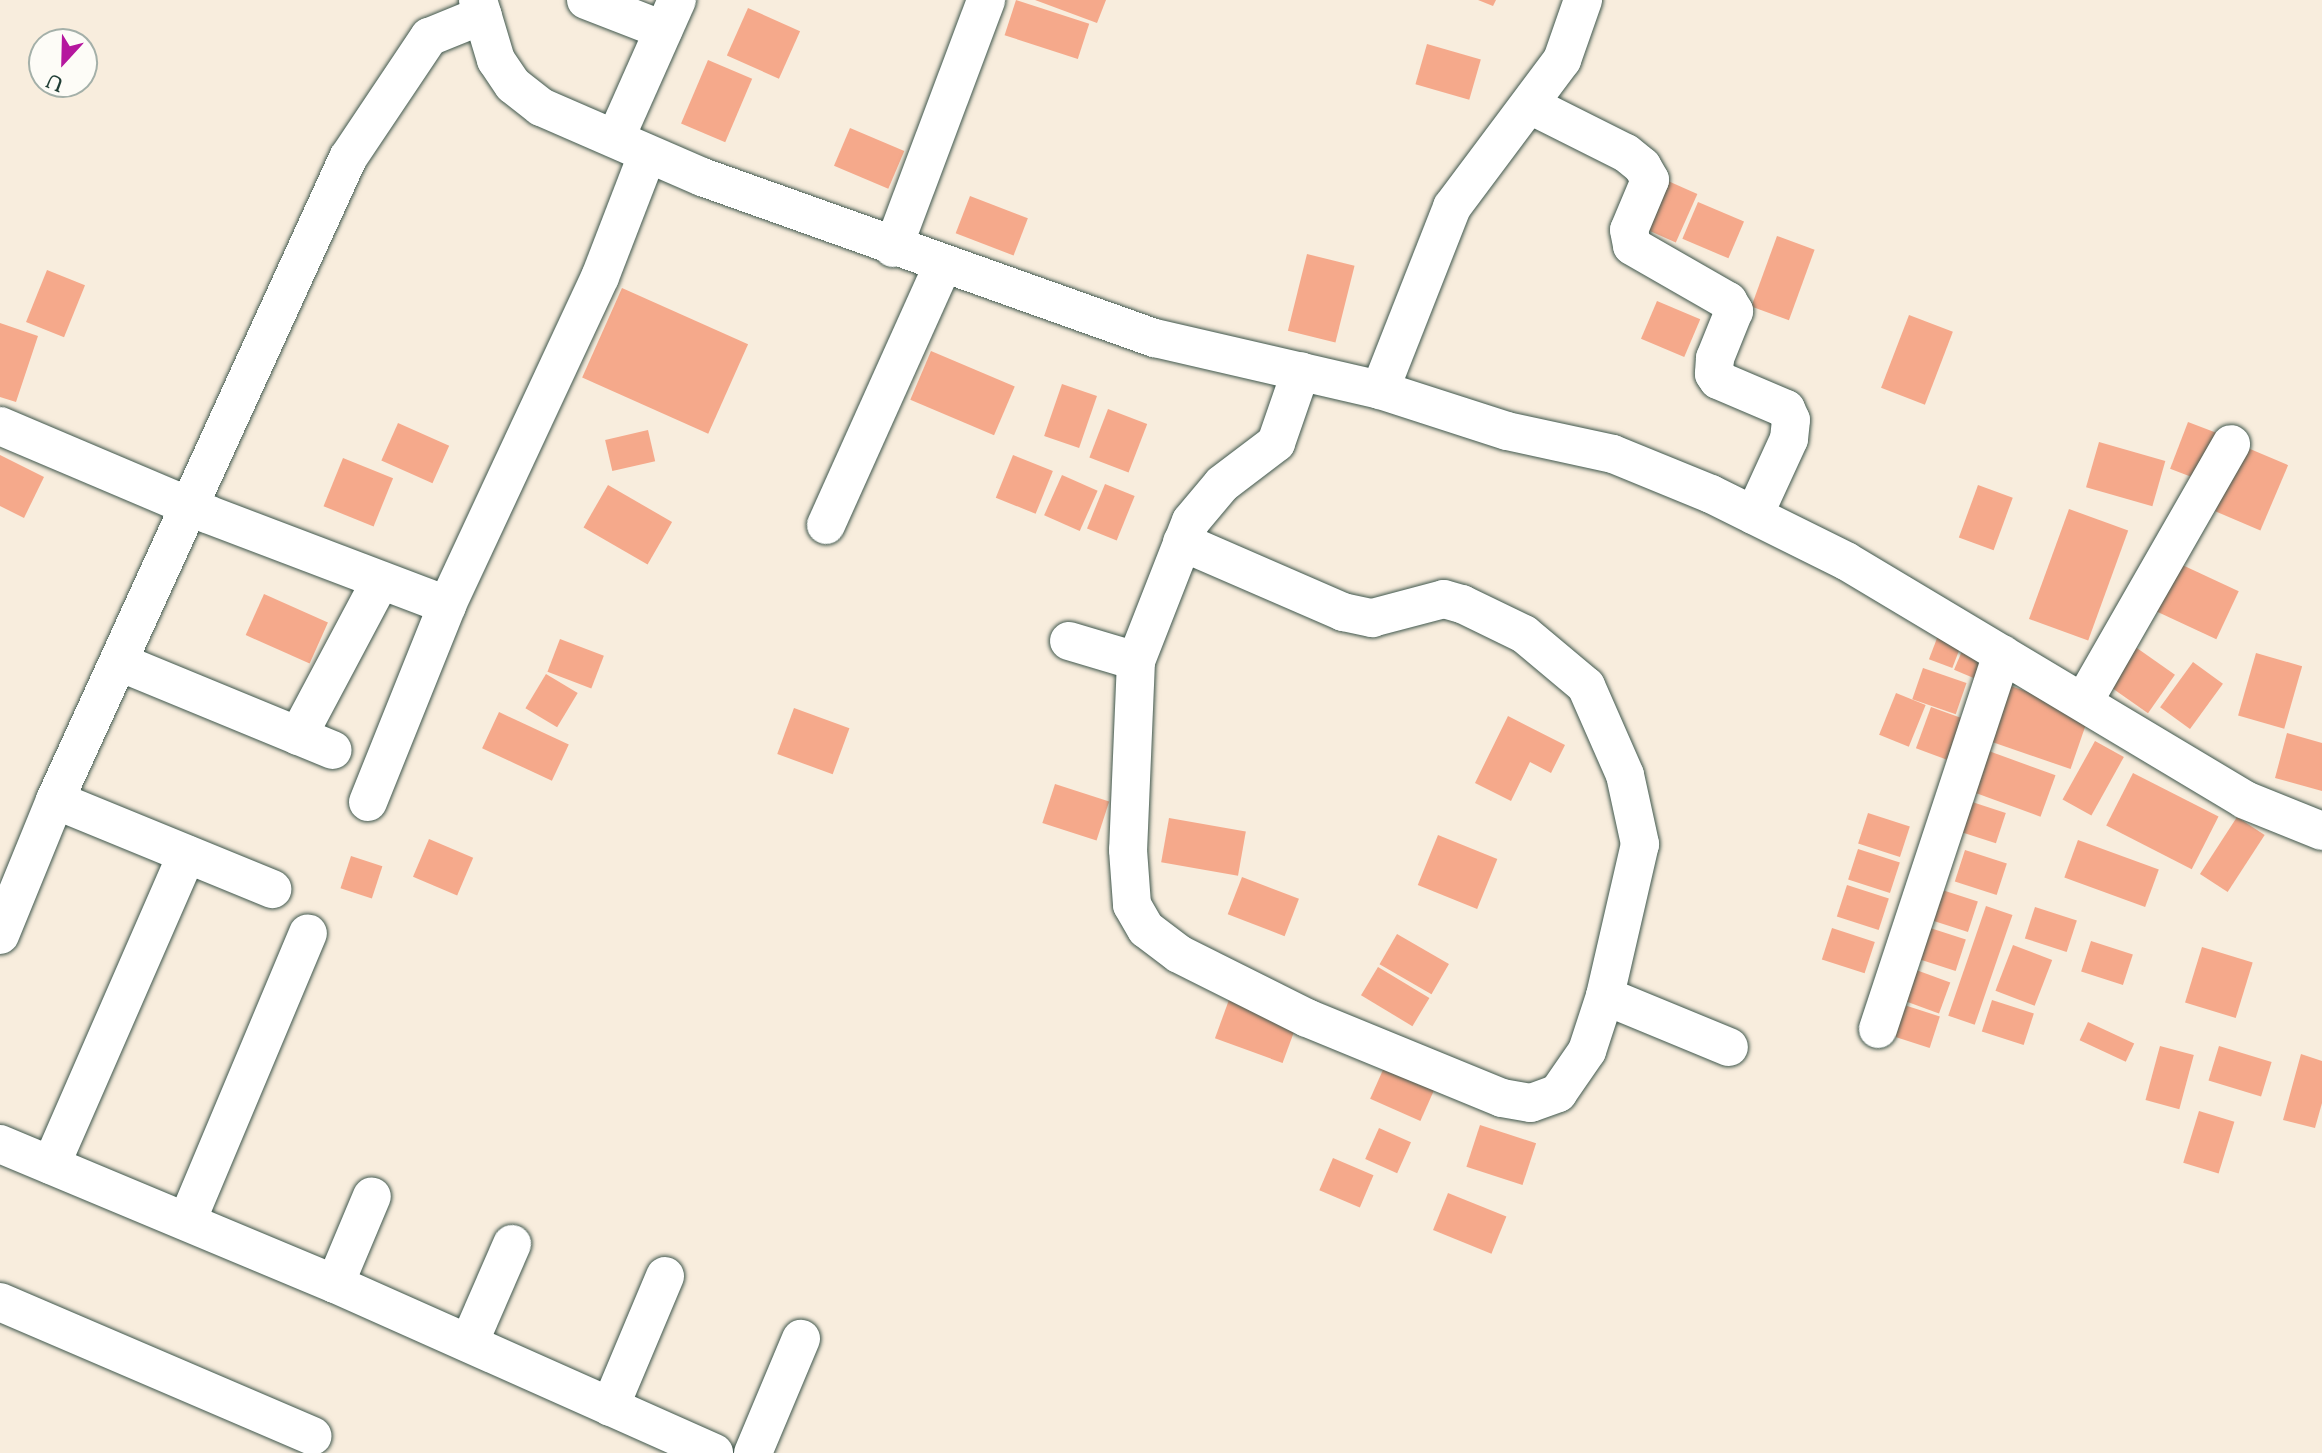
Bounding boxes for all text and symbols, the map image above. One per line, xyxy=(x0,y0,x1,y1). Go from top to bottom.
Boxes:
north arrow xyxy=(28,28,98,98)
text: U xyxy=(43,66,68,97)

